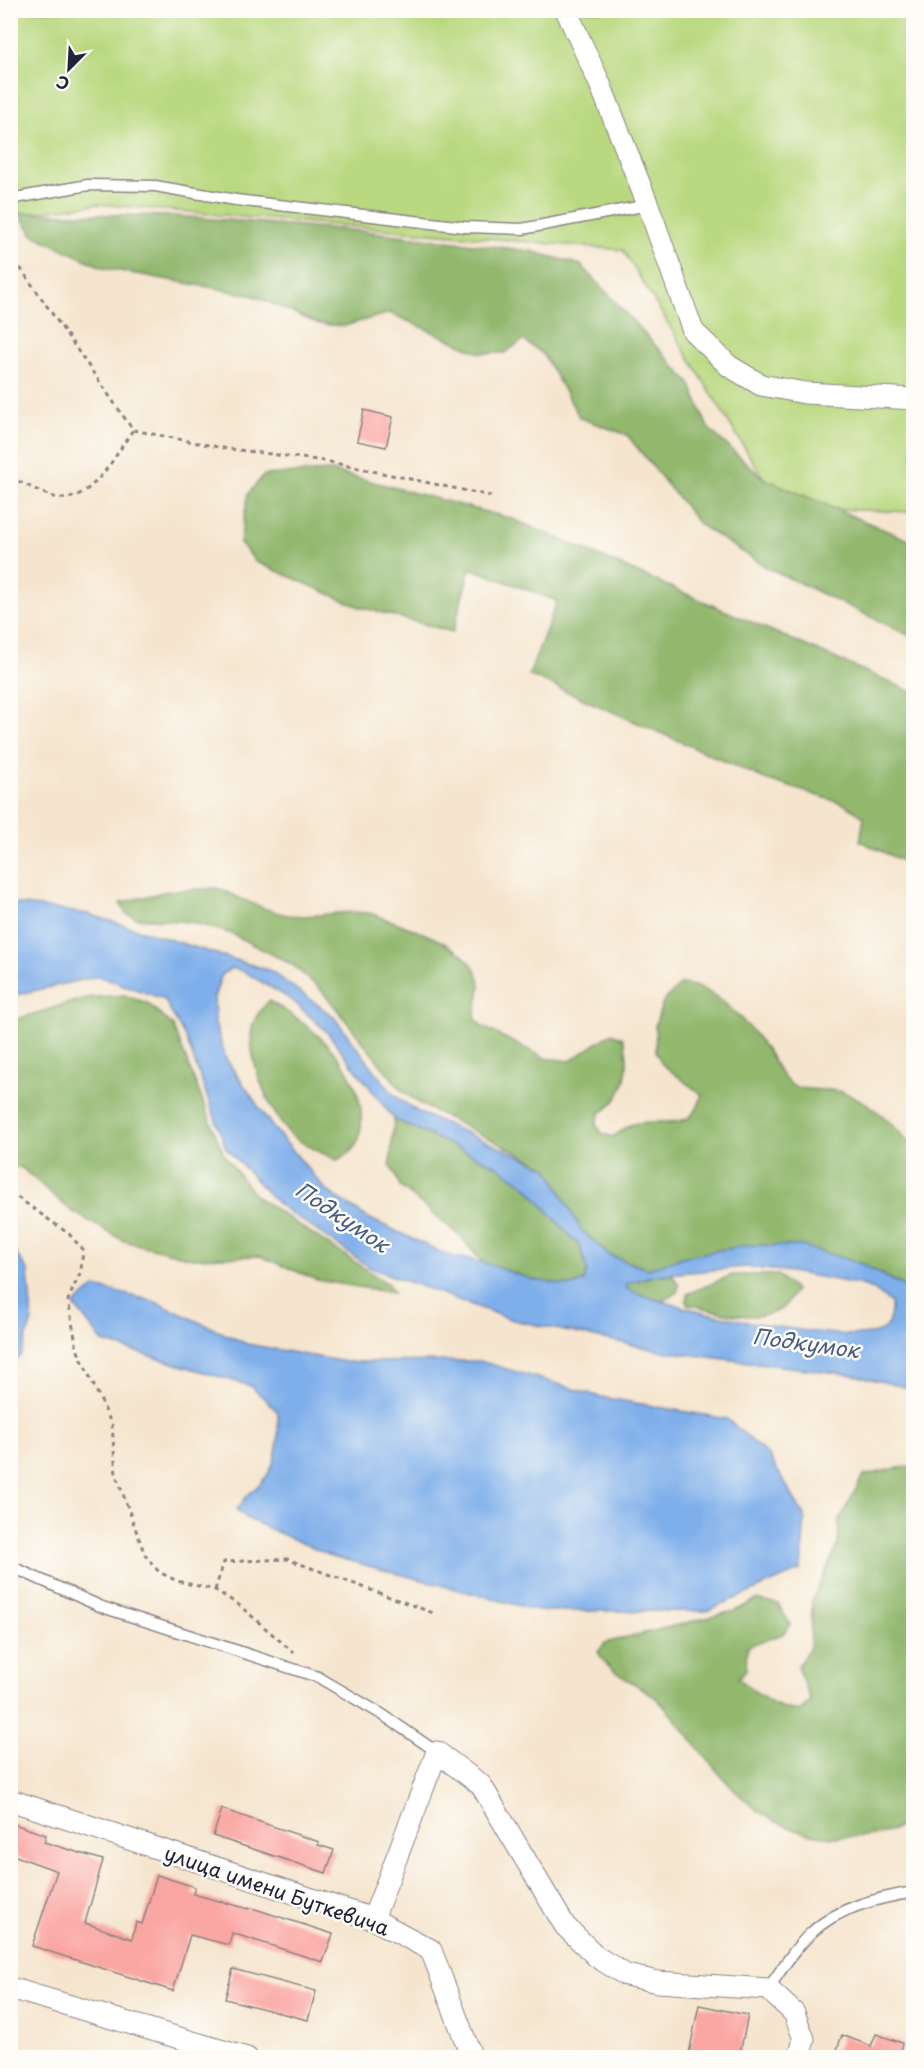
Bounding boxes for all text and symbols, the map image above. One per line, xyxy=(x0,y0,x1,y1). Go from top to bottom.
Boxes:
north arrow xyxy=(39,39,99,99)
text: С xyxy=(52,70,73,97)
water label: Подкумок xyxy=(290,1173,398,1260)
water label: Подкумок xyxy=(751,1319,863,1366)
street label: улица имени Буткевича xyxy=(161,1837,394,1943)

